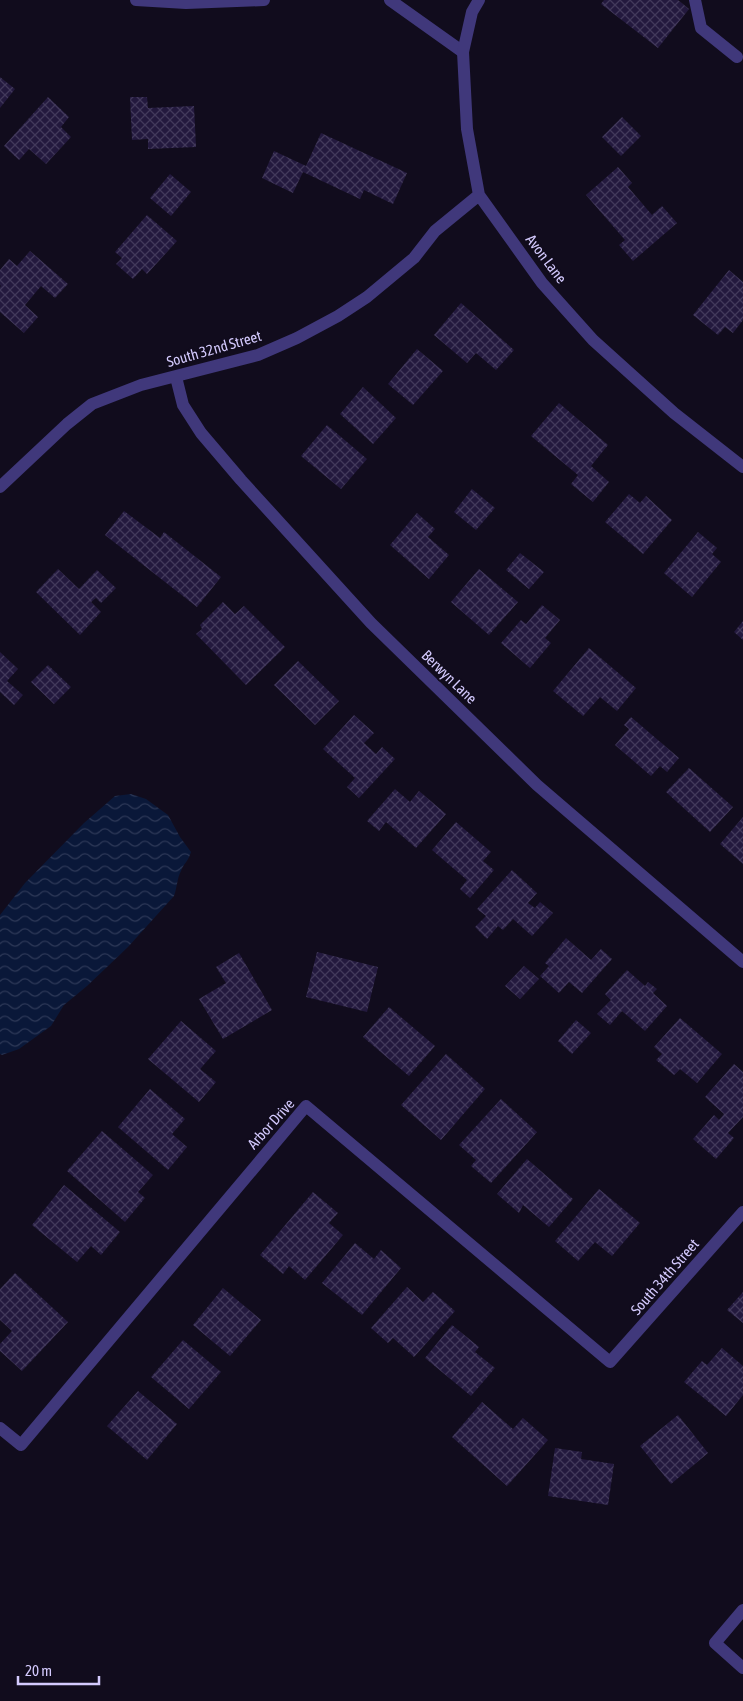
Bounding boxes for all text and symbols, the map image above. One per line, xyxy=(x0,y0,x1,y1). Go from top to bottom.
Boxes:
street label: Avon Lane xyxy=(523,231,570,287)
street label: South 32nd Street xyxy=(165,327,263,370)
street label: Berwyn Lane xyxy=(418,646,480,707)
street label: Arbor Drive xyxy=(244,1095,298,1152)
street label: South 34th Street xyxy=(627,1235,702,1318)
scale bar xyxy=(18,1654,99,1686)
text: 20 m xyxy=(25,1662,52,1679)

